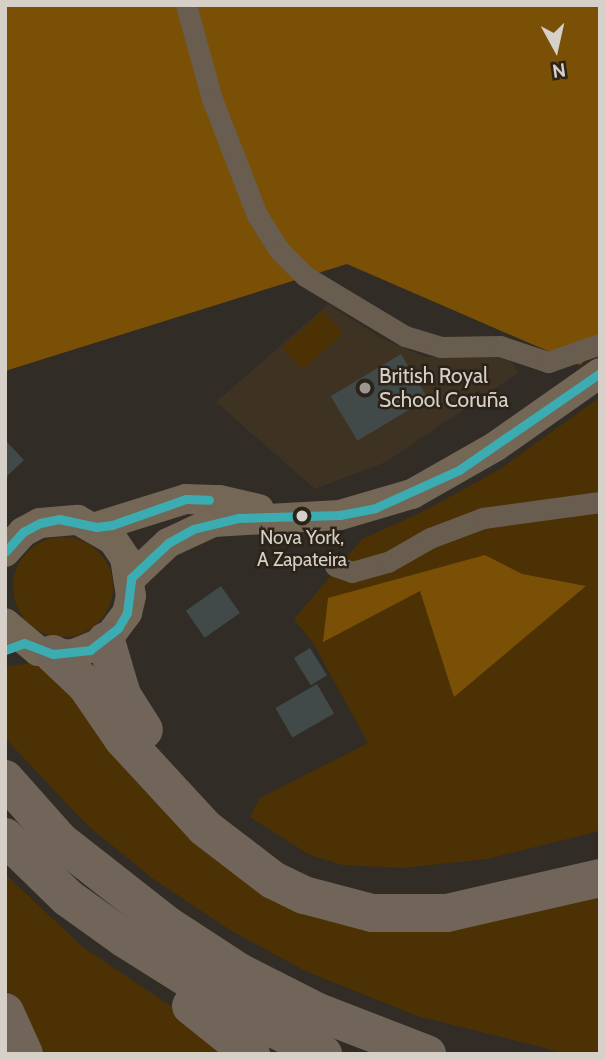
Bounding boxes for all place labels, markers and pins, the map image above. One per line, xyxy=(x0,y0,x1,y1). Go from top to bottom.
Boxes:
place label: British Royal School Coruña xyxy=(379,363,509,413)
marker: British Royal School Coruña xyxy=(357,380,373,396)
marker: Nova York, A Zapateira xyxy=(295,509,309,523)
place label: Nova York, A Zapateira xyxy=(257,527,347,571)

